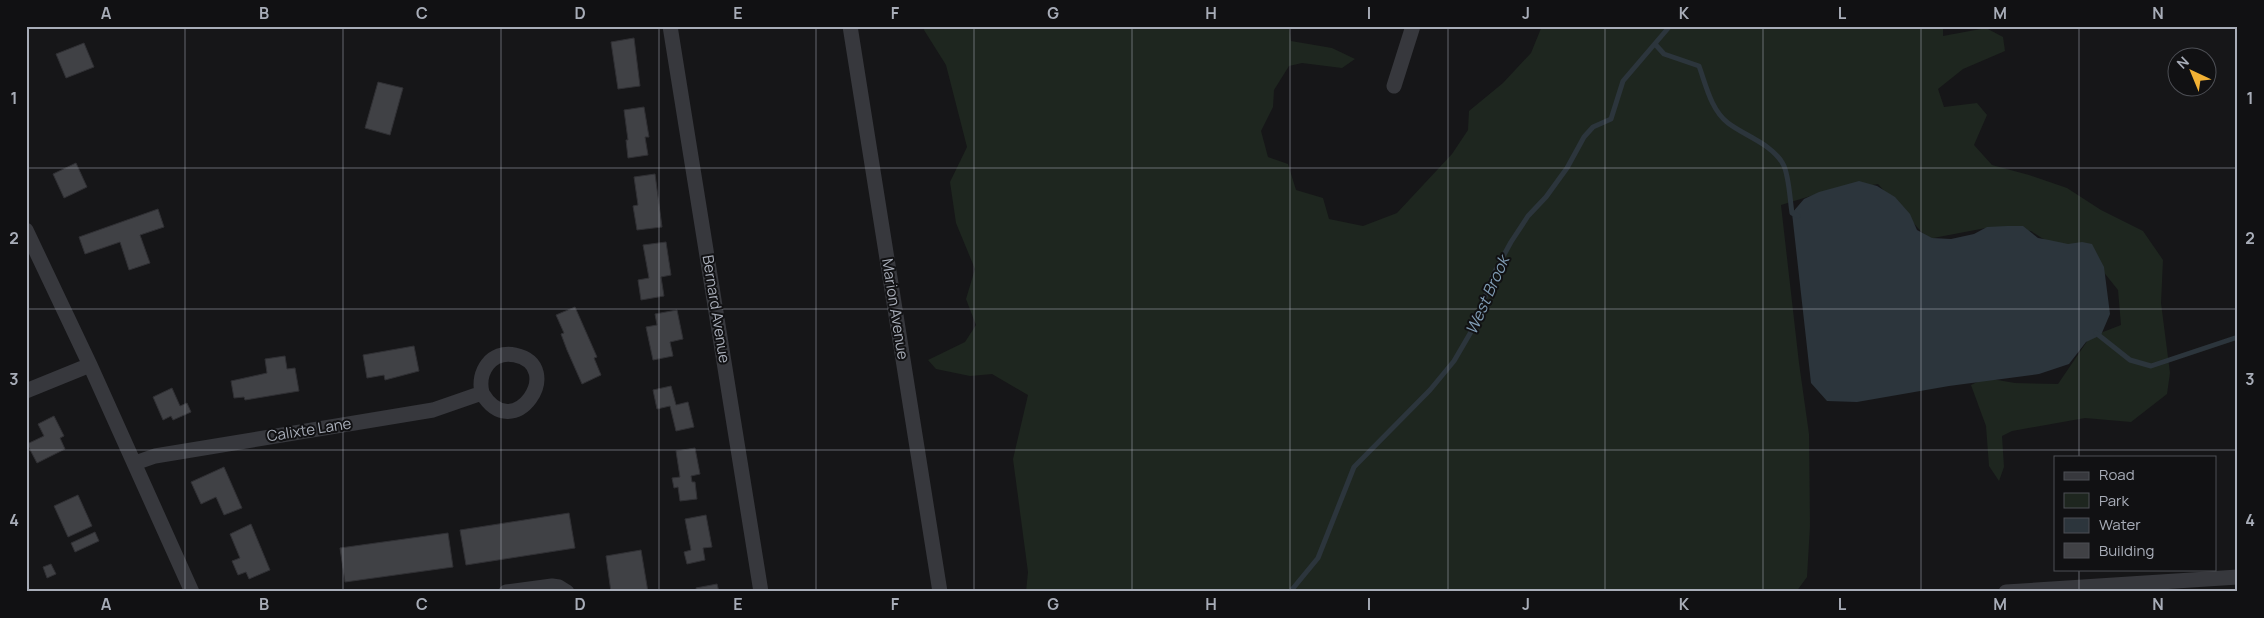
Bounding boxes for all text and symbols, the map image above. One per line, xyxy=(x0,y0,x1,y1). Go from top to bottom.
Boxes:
text: A xyxy=(101,2,112,24)
text: B xyxy=(259,2,269,24)
text: C xyxy=(416,2,428,24)
text: D xyxy=(574,2,586,24)
text: E xyxy=(733,2,743,24)
text: F xyxy=(891,2,900,24)
text: G xyxy=(1047,2,1059,24)
text: H xyxy=(1205,2,1217,24)
text: I xyxy=(1367,2,1371,24)
text: J xyxy=(1522,2,1530,24)
text: K xyxy=(1679,2,1690,24)
text: L xyxy=(1838,2,1847,24)
text: M xyxy=(1993,2,2007,24)
text: N xyxy=(2152,2,2164,24)
north arrow xyxy=(2166,48,2216,98)
text: N xyxy=(2172,52,2193,73)
text: 1 xyxy=(10,87,18,109)
text: 1 xyxy=(2246,87,2254,109)
text: 2 xyxy=(9,227,19,249)
text: 2 xyxy=(2245,227,2255,249)
water label: West Brook xyxy=(1460,250,1515,338)
street label: Bernard Avenue xyxy=(698,253,735,365)
street label: Marion Avenue xyxy=(877,257,914,361)
text: 3 xyxy=(9,368,19,390)
text: 3 xyxy=(2245,368,2255,390)
street label: Calixte Lane xyxy=(265,412,353,447)
legend xyxy=(2054,456,2216,570)
text: Road xyxy=(2099,464,2135,485)
text: Park xyxy=(2099,490,2129,511)
text: 4 xyxy=(9,509,19,531)
text: 4 xyxy=(2245,509,2255,531)
text: Water xyxy=(2099,514,2141,535)
text: Building xyxy=(2099,540,2154,561)
text: A xyxy=(101,593,112,615)
text: B xyxy=(259,593,269,615)
text: C xyxy=(416,593,428,615)
text: D xyxy=(574,593,586,615)
text: E xyxy=(733,593,743,615)
text: F xyxy=(891,593,900,615)
text: G xyxy=(1047,593,1059,615)
text: H xyxy=(1205,593,1217,615)
text: I xyxy=(1367,593,1371,615)
text: J xyxy=(1522,593,1530,615)
text: K xyxy=(1679,593,1690,615)
text: L xyxy=(1838,593,1847,615)
text: M xyxy=(1993,593,2007,615)
text: N xyxy=(2152,593,2164,615)

